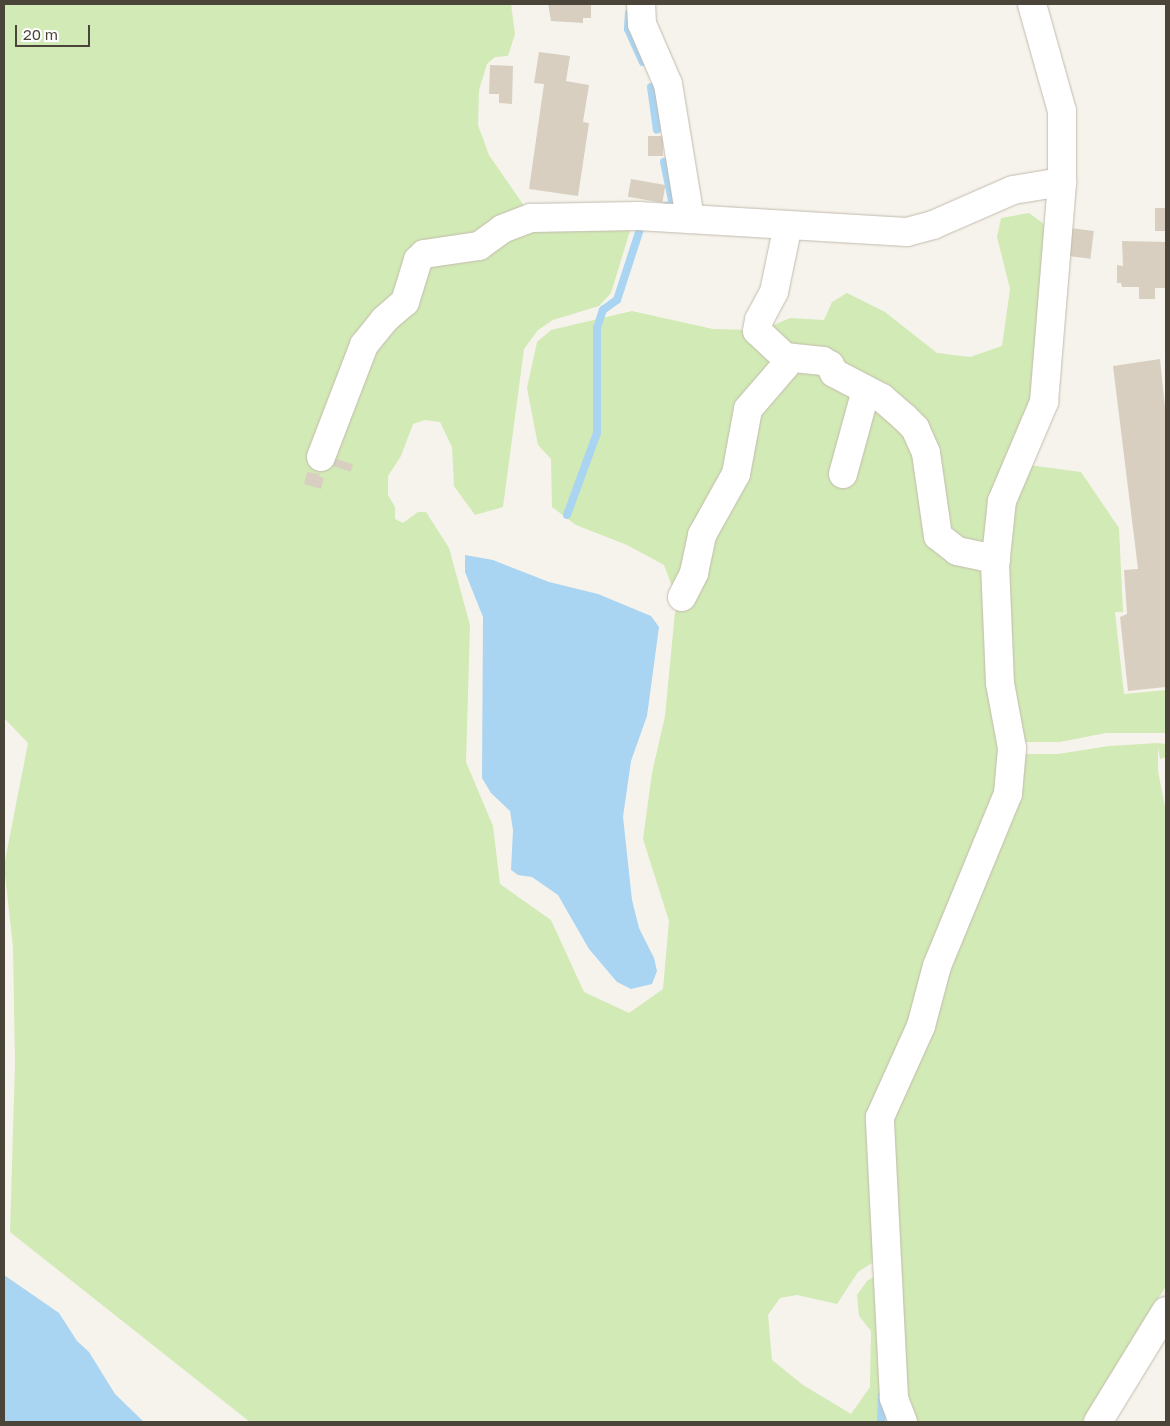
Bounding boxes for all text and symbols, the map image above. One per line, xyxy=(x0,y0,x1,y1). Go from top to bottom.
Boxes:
scale bar xyxy=(18,15,92,47)
text: 20 m xyxy=(23,25,58,43)

